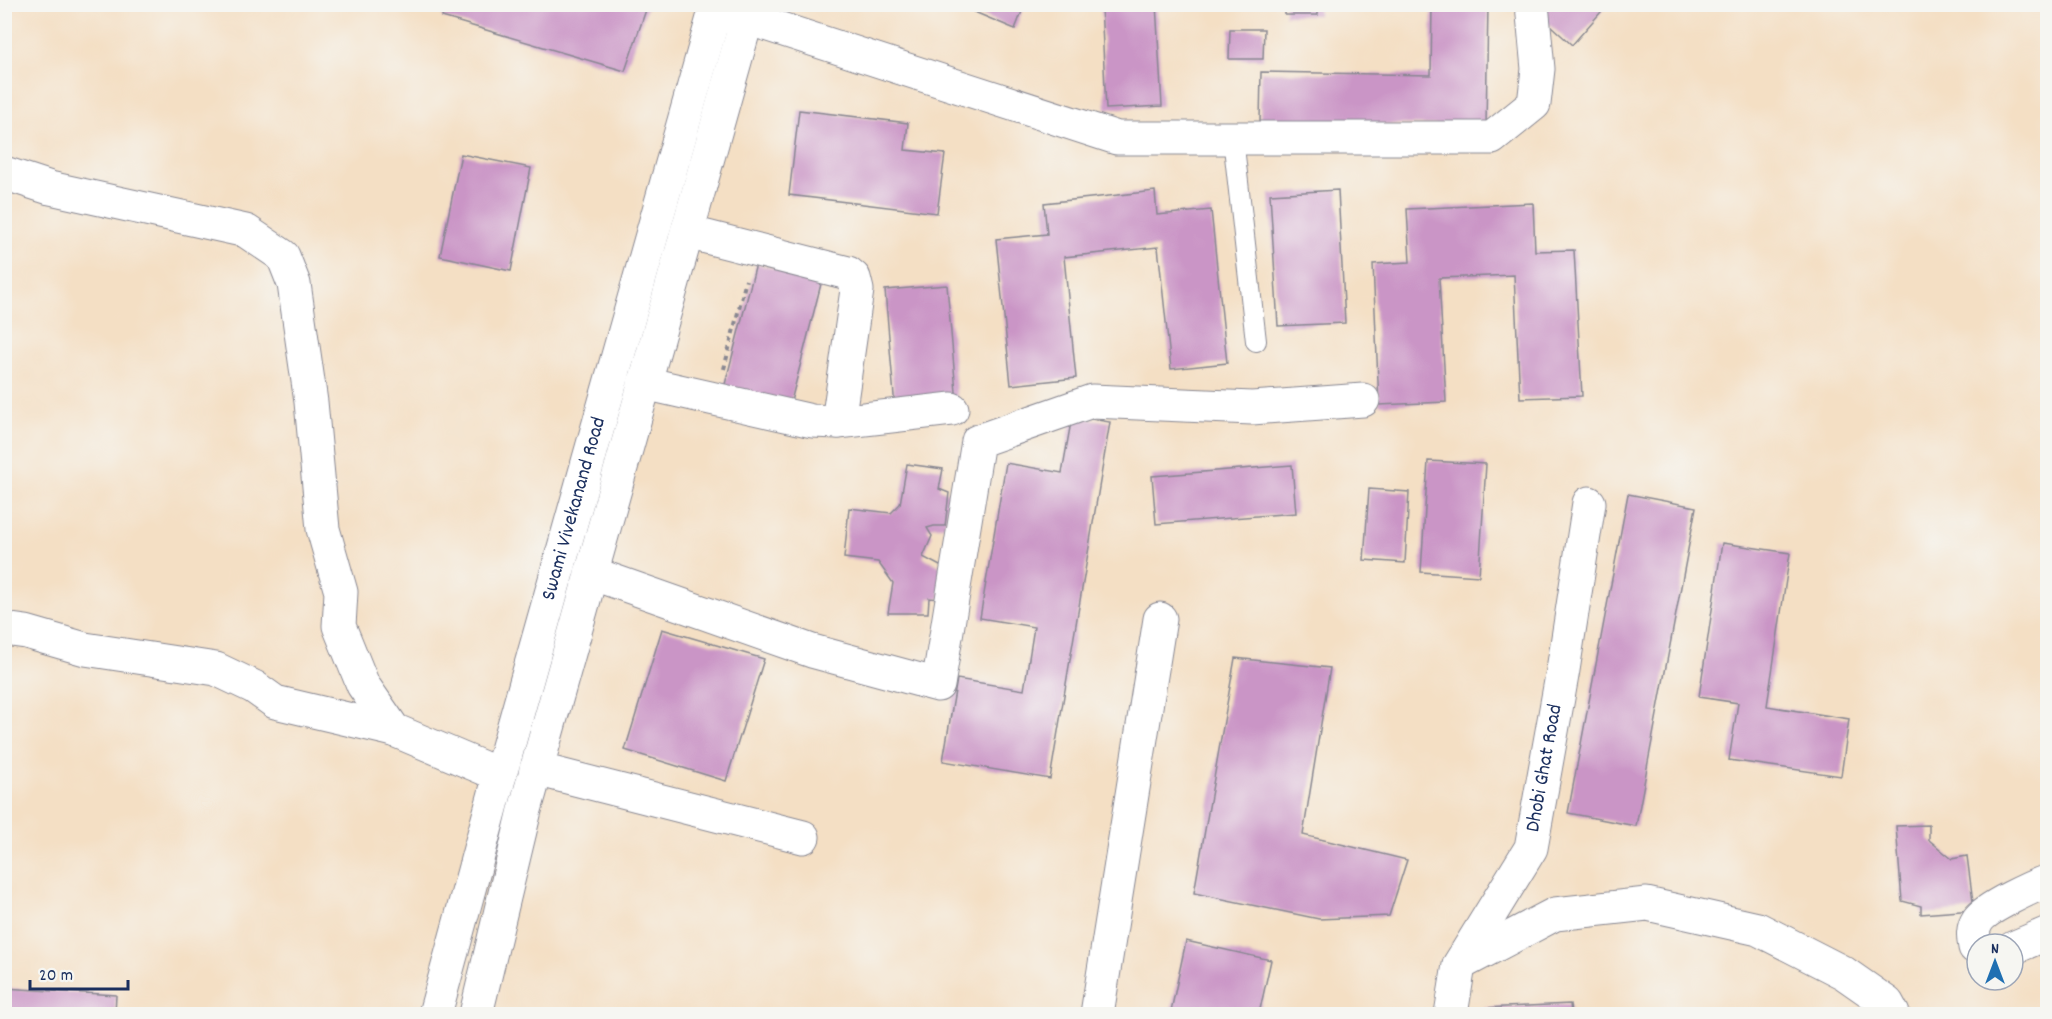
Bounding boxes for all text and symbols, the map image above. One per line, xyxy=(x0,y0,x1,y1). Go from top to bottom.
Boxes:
street label: Swami Vivekanand Road xyxy=(535,414,615,604)
street label: Dhobi Ghat Road xyxy=(1519,702,1572,835)
north arrow xyxy=(1965,932,2025,992)
text: N xyxy=(1991,938,1999,961)
scale bar xyxy=(30,953,128,991)
text: 20 m xyxy=(39,964,73,989)

